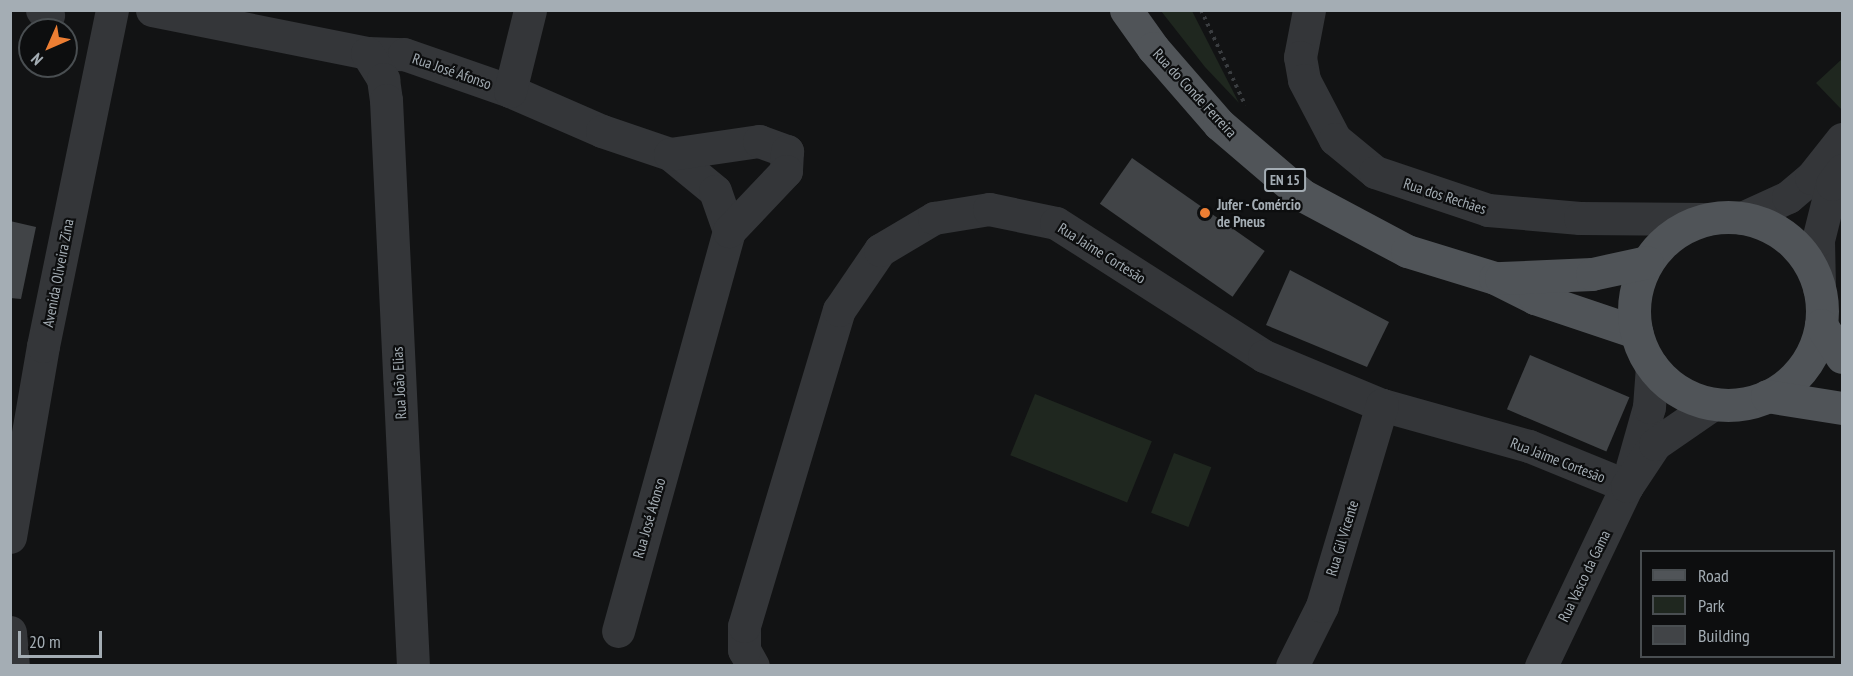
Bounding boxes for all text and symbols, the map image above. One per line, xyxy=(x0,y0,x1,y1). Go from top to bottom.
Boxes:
north arrow xyxy=(18,18,78,78)
street label: Rua do Conde Ferreira xyxy=(1149,45,1241,141)
text: N xyxy=(27,49,47,69)
street label: Rua José Afonso xyxy=(410,49,494,93)
road number: EN 15 xyxy=(1264,169,1306,191)
street label: Rua dos Rechães xyxy=(1401,174,1489,218)
place label: Jufer - Comércio de Pneus xyxy=(1217,195,1303,230)
marker: Jufer - Comércio de Pneus xyxy=(1198,206,1212,220)
street label: Avenida Oliveira Zina xyxy=(39,217,77,329)
street label: Rua Jaime Cortesão xyxy=(1055,219,1149,287)
street label: Rua João Elias xyxy=(388,346,410,420)
street label: Rua Jaime Cortesão xyxy=(1508,434,1608,486)
street label: Rua José Afonso xyxy=(629,476,669,560)
street label: Rua Gil Vicente xyxy=(1322,498,1362,578)
street label: Rua Vasco da Gama xyxy=(1554,527,1614,625)
legend xyxy=(1640,550,1835,658)
text: Road xyxy=(1698,564,1729,587)
text: Park xyxy=(1698,594,1725,617)
scale bar xyxy=(21,619,105,657)
text: Building xyxy=(1698,624,1750,647)
text: 20 m xyxy=(29,630,61,653)

